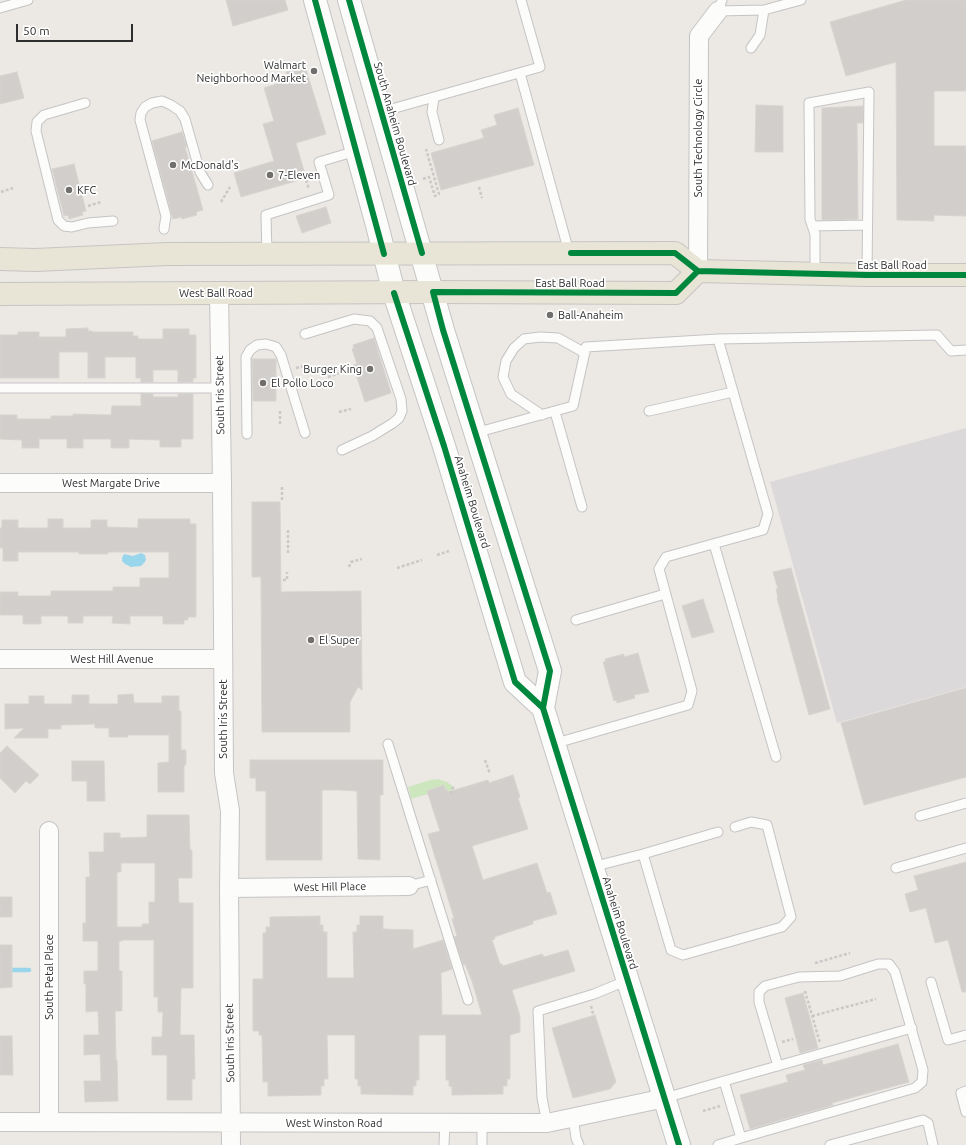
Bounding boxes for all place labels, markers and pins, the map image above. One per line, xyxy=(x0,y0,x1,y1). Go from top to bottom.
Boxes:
place label: Walmart Neighborhood Market xyxy=(197,58,306,84)
marker: Walmart Neighborhood Market xyxy=(309,66,319,76)
place label: McDonald's xyxy=(181,158,239,172)
marker: McDonald's xyxy=(168,160,178,170)
place label: 7-Eleven xyxy=(278,168,320,182)
marker: 7-Eleven xyxy=(265,170,275,180)
place label: KFC xyxy=(77,183,96,197)
marker: KFC xyxy=(64,185,74,195)
place label: Ball-Anaheim xyxy=(558,308,623,322)
marker: Ball-Anaheim xyxy=(545,310,555,320)
place label: Burger King xyxy=(303,362,362,376)
marker: Burger King xyxy=(365,364,375,374)
place label: El Pollo Loco xyxy=(271,376,334,390)
marker: El Pollo Loco xyxy=(258,378,268,388)
place label: El Super xyxy=(319,633,359,647)
marker: El Super xyxy=(306,635,316,645)

